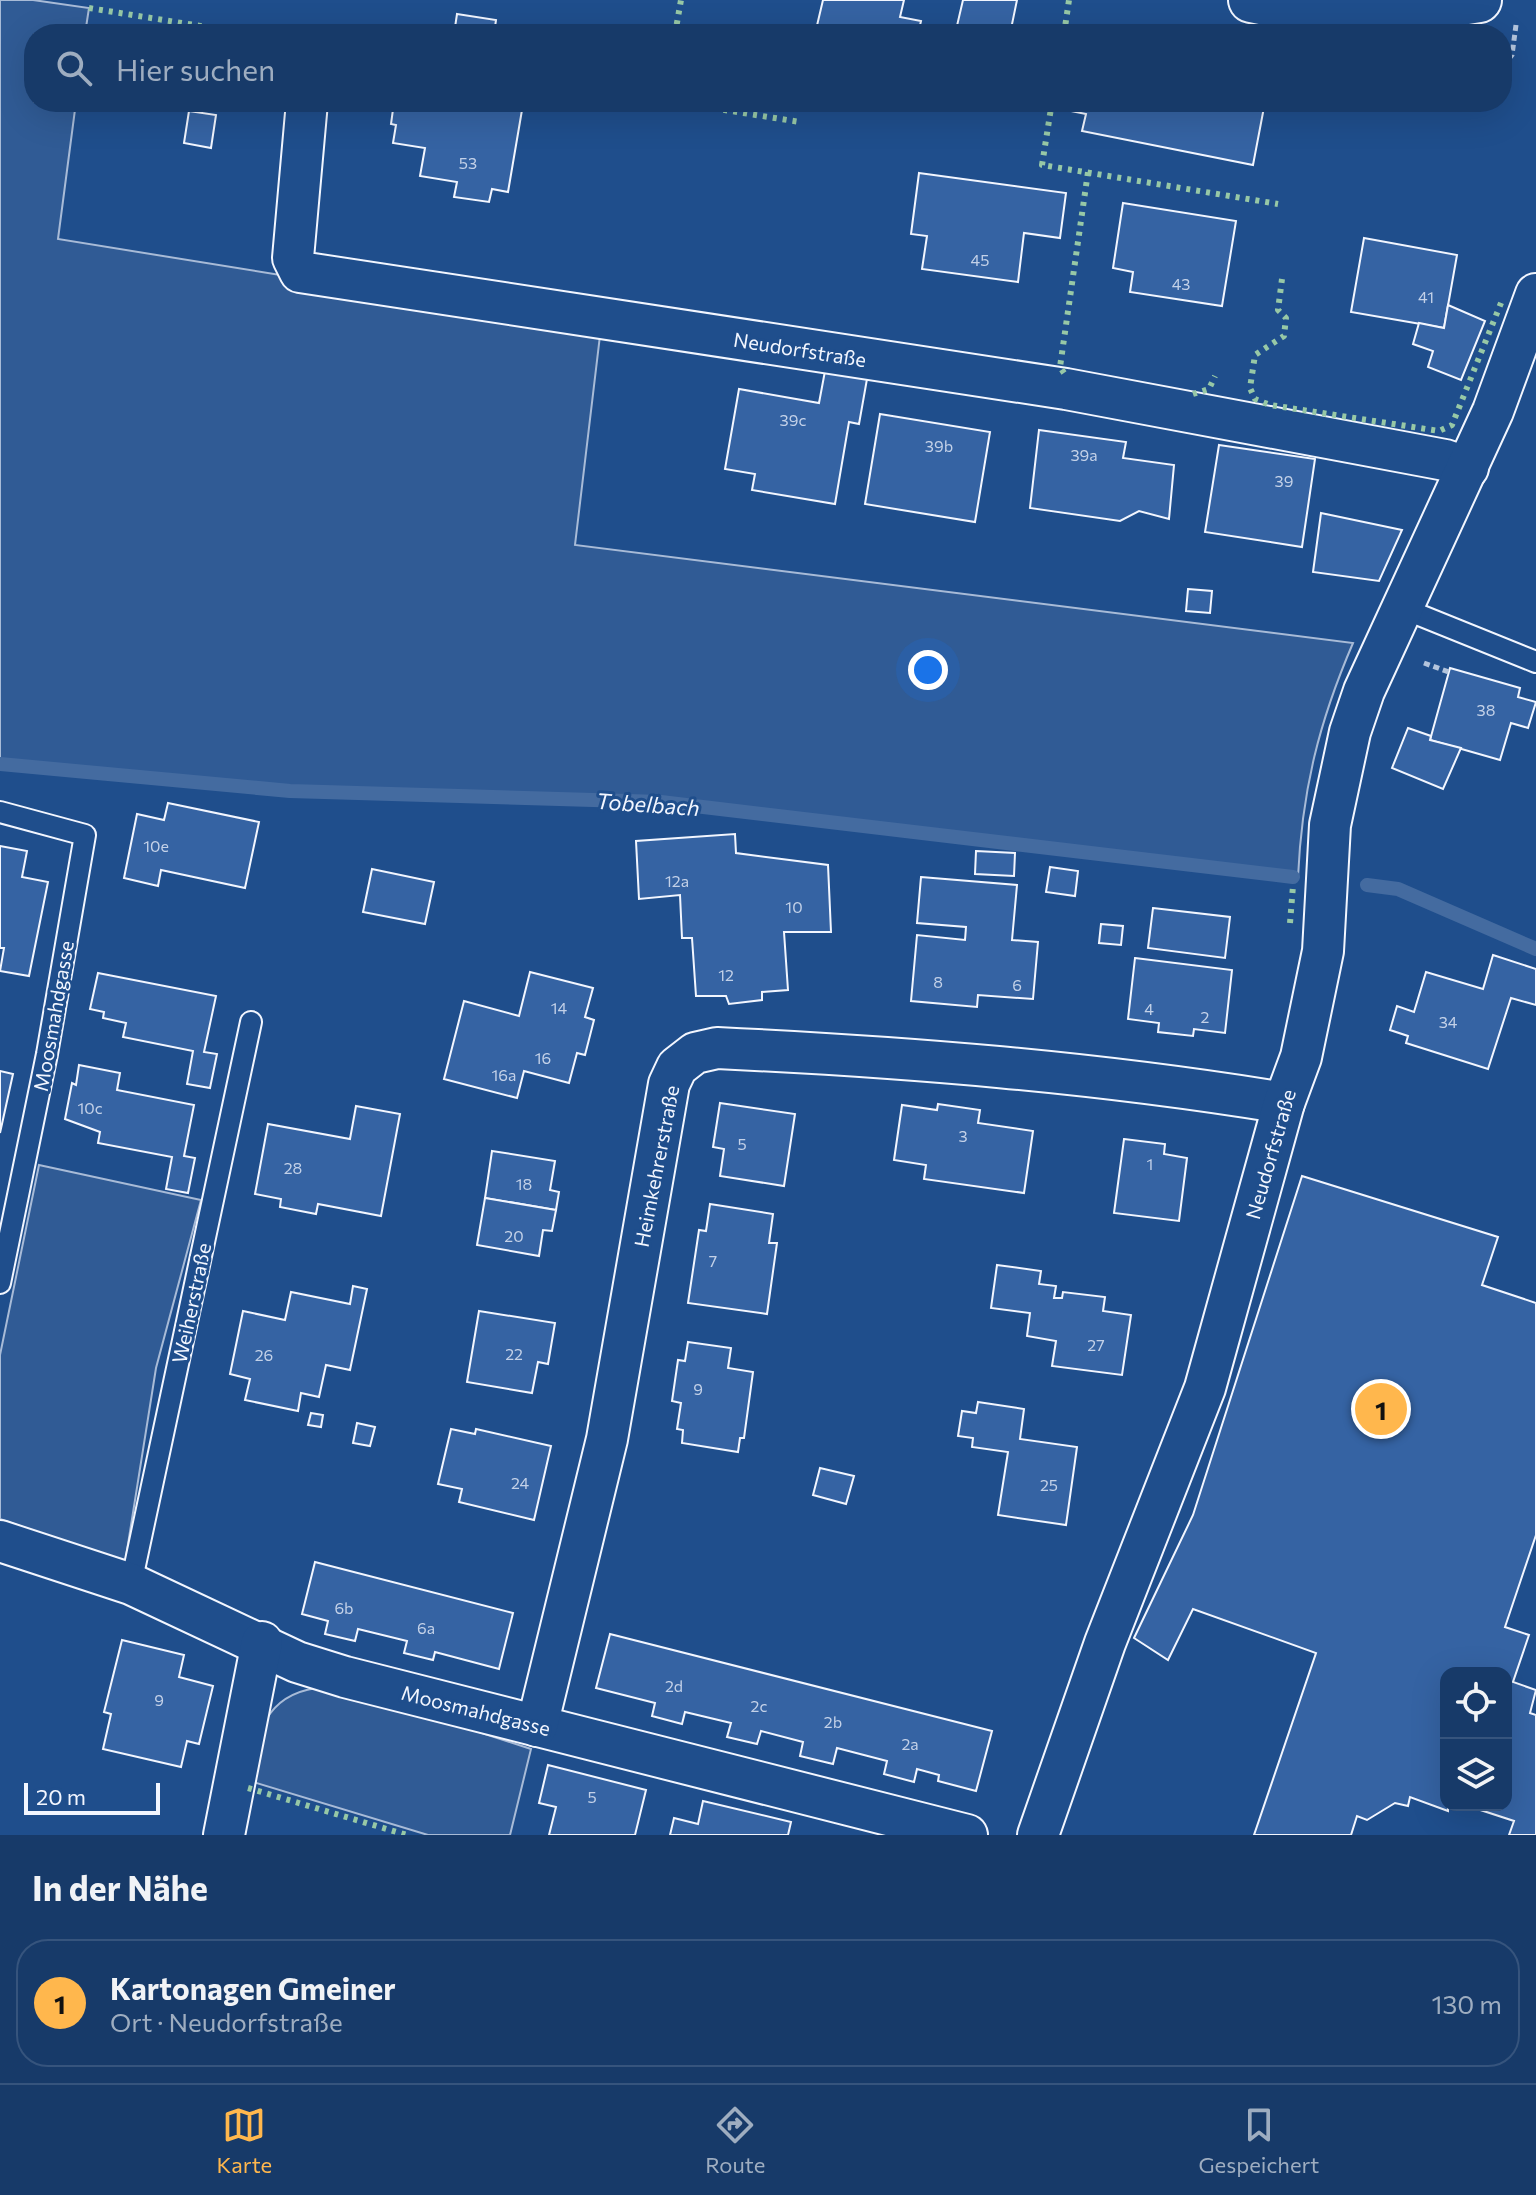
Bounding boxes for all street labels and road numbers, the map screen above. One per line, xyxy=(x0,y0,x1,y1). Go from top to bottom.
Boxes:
street label: Neudorfstraße xyxy=(732,327,868,371)
street label: Moosmahdgasse xyxy=(28,939,78,1093)
street label: Heimkehrerstraße xyxy=(629,1083,683,1249)
street label: Neudorfstraße xyxy=(1240,1086,1300,1222)
street label: Weiherstraße xyxy=(167,1241,215,1365)
street label: Moosmahdgasse xyxy=(399,1680,553,1740)

